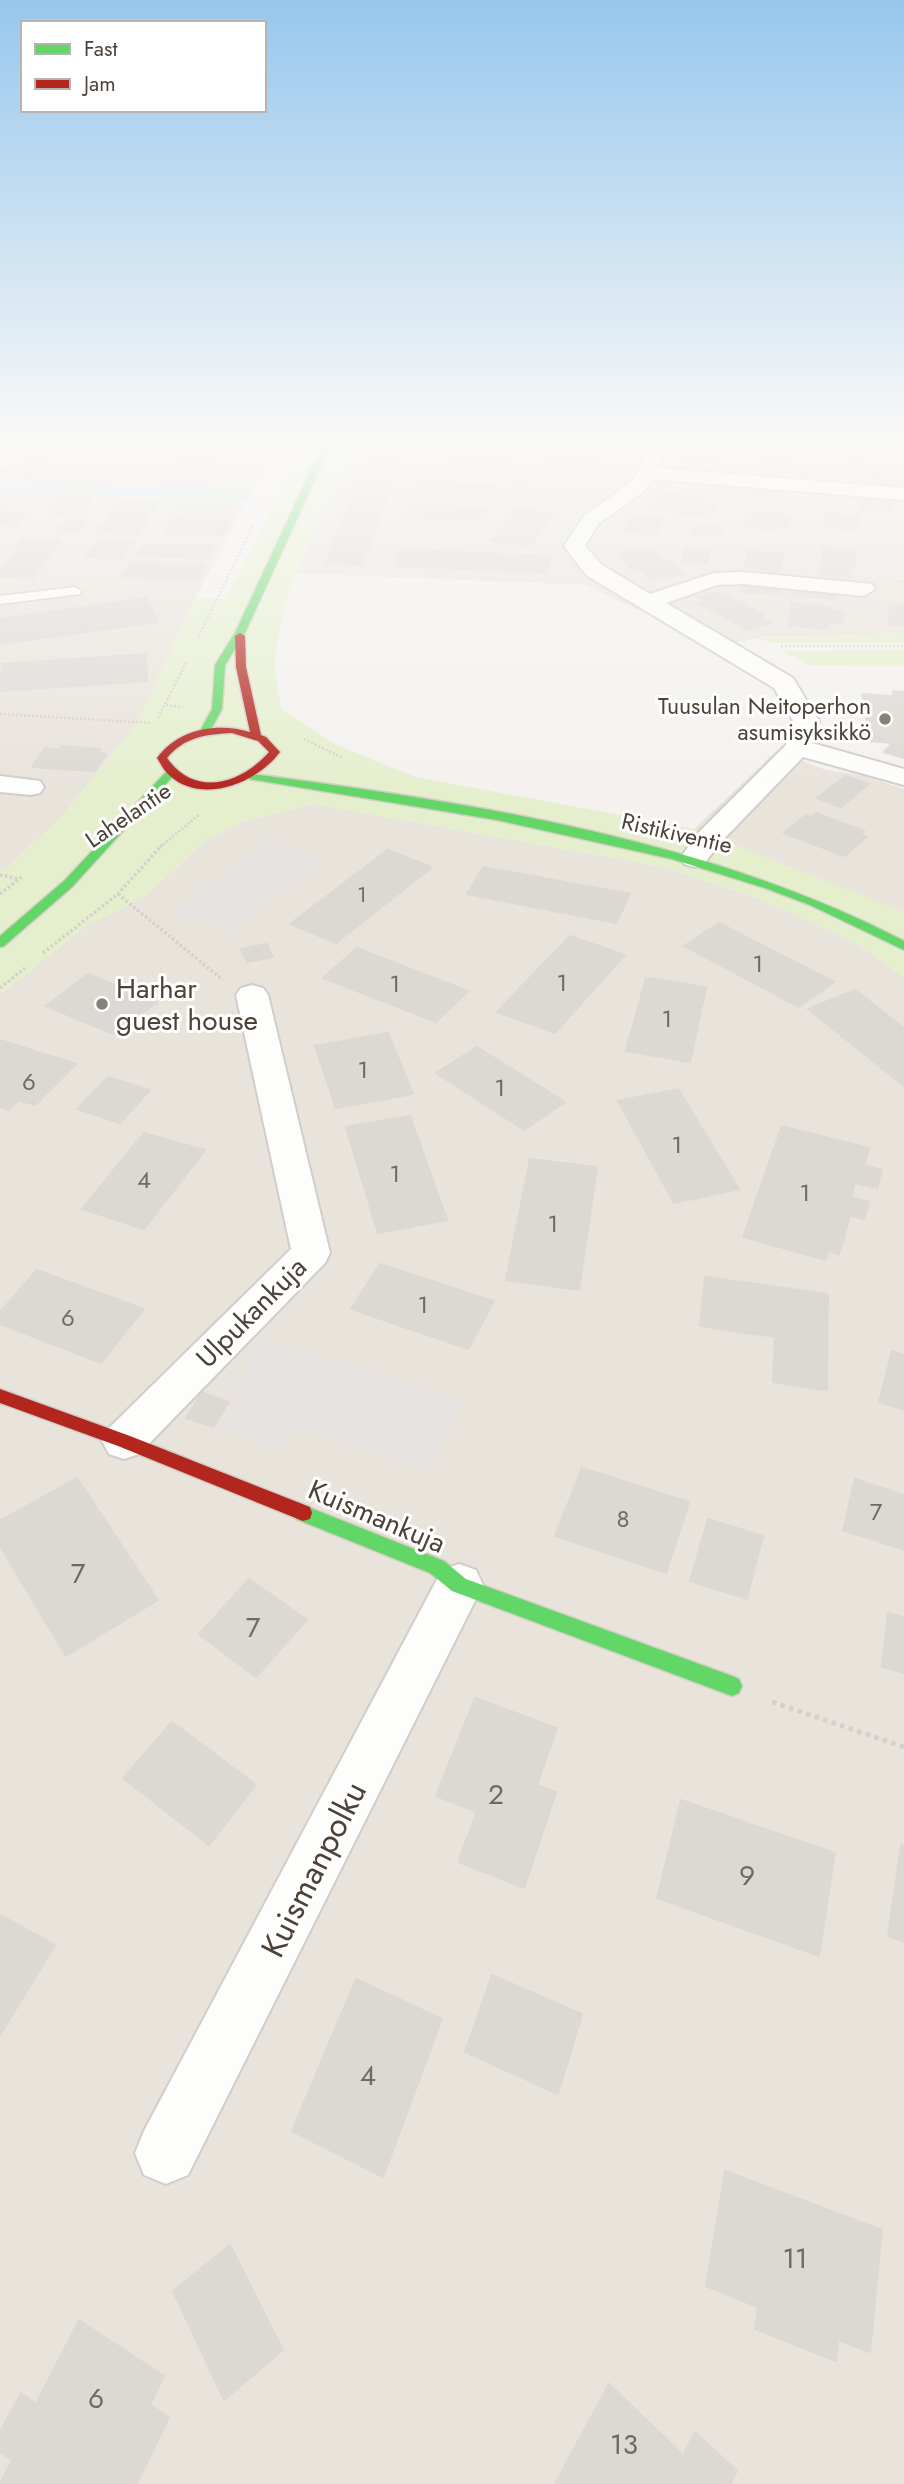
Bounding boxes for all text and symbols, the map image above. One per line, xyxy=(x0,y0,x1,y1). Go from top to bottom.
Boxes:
legend xyxy=(21,21,266,112)
text: Fast xyxy=(84,34,117,64)
text: Jam xyxy=(81,69,116,99)
place label: Tuusulan Neitoperhon asumisyksikkö xyxy=(658,689,871,749)
marker: Tuusulan Neitoperhon asumisyksikkö xyxy=(877,711,893,727)
street label: Lahelantie xyxy=(78,774,178,856)
street label: Ristikiventie xyxy=(618,804,736,862)
house number: 1 xyxy=(357,880,367,910)
house number: 1 xyxy=(753,946,763,981)
house number: 1 xyxy=(557,965,567,1000)
house number: 1 xyxy=(390,966,400,1001)
place label: Harhar guest house xyxy=(116,968,258,1041)
marker: Harhar guest house xyxy=(94,996,110,1012)
house number: 1 xyxy=(662,1001,672,1036)
house number: 1 xyxy=(358,1052,368,1087)
house number: 6 xyxy=(22,1064,36,1099)
house number: 1 xyxy=(495,1070,505,1105)
house number: 1 xyxy=(672,1127,682,1162)
house number: 1 xyxy=(390,1156,400,1191)
house number: 4 xyxy=(137,1162,151,1197)
house number: 1 xyxy=(800,1175,810,1210)
house number: 1 xyxy=(548,1206,558,1241)
street label: Ulpukankuja xyxy=(187,1248,316,1377)
house number: 1 xyxy=(418,1287,428,1322)
house number: 6 xyxy=(61,1300,75,1335)
street label: Kuismankuja xyxy=(302,1469,452,1564)
house number: 7 xyxy=(870,1494,883,1529)
house number: 8 xyxy=(616,1501,630,1536)
house number: 7 xyxy=(71,1553,86,1594)
house number: 7 xyxy=(246,1607,261,1648)
street label: Kuismanpolku xyxy=(249,1773,378,1965)
house number: 2 xyxy=(488,1774,504,1815)
house number: 9 xyxy=(739,1855,755,1896)
house number: 4 xyxy=(360,2055,376,2096)
house number: 11 xyxy=(782,2238,808,2279)
house number: 6 xyxy=(88,2378,104,2419)
house number: 13 xyxy=(610,2424,638,2465)

